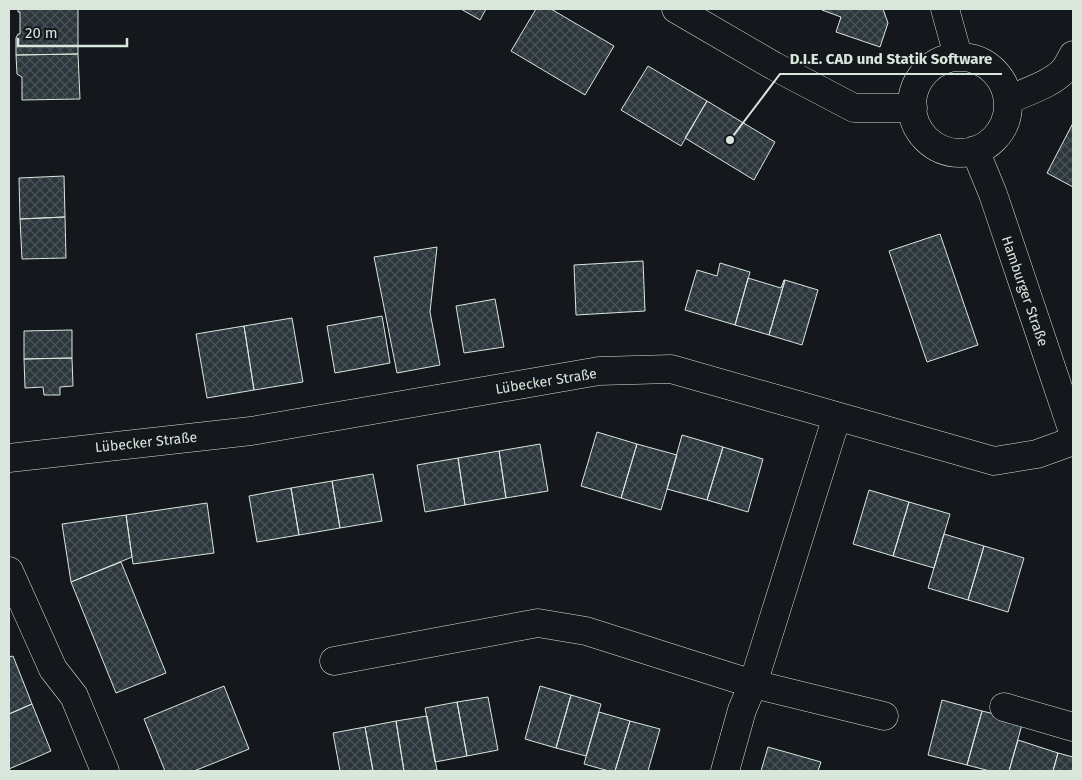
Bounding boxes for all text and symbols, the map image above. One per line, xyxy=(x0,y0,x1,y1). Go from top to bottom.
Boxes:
scale bar xyxy=(18,15,126,47)
text: 20 m xyxy=(25,24,58,42)
callout: D.I.E. CAD und Statik Software xyxy=(780,44,1002,74)
text: D.I.E. CAD und Statik Software xyxy=(790,50,992,68)
street label: Hamburger Straße xyxy=(998,234,1051,349)
street label: Lübecker Straße xyxy=(494,365,598,398)
street label: Lübecker Straße xyxy=(94,429,198,456)

